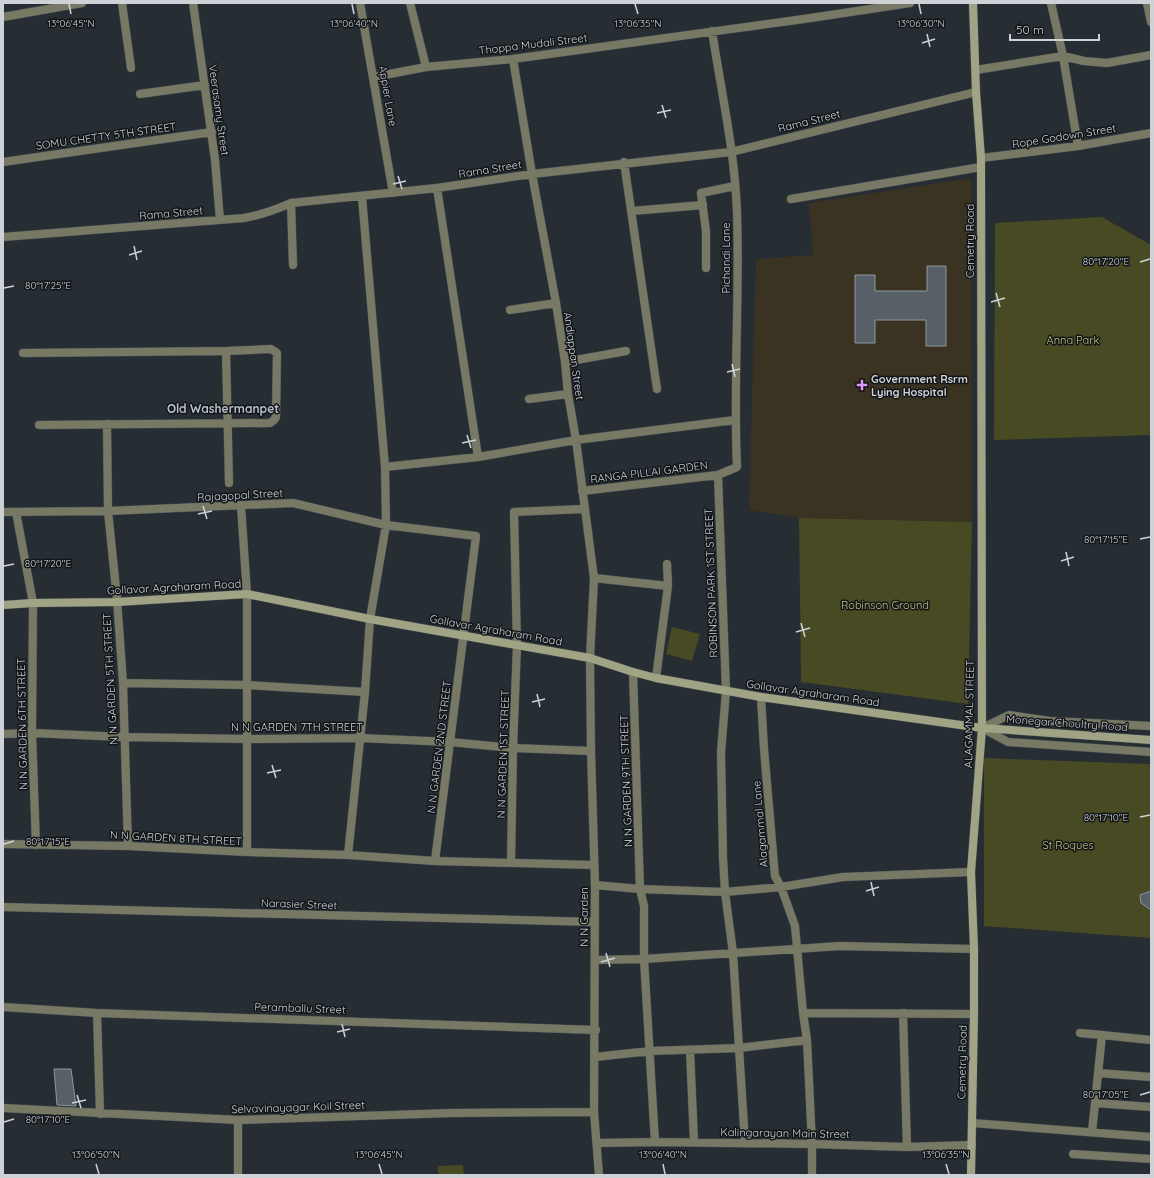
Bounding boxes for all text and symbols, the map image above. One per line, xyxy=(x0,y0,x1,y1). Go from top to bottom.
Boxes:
scale bar xyxy=(1010,16,1099,42)
text: 13°06'45"N xyxy=(47,17,95,30)
text: 13°06'40"N xyxy=(330,17,378,30)
text: 13°06'35"N xyxy=(614,17,662,30)
text: 13°06'30"N xyxy=(897,17,945,30)
text: 50 m xyxy=(1016,22,1044,37)
street label: Thoppa Mudali Street xyxy=(478,30,588,58)
street label: Veerasamy Street xyxy=(206,64,232,157)
street label: Appier Lane xyxy=(376,65,400,127)
street label: Rama Street xyxy=(776,106,842,136)
street label: SOMU CHETTY 5TH STREET xyxy=(35,119,177,153)
street label: Rope Godown Street xyxy=(1011,121,1117,151)
street label: Rama Street xyxy=(457,157,523,181)
street label: Rama Street xyxy=(139,203,204,223)
street label: Cemetry Road xyxy=(963,204,977,278)
street label: Pichandi Lane xyxy=(719,223,733,294)
text: 80°17'20"E xyxy=(1083,255,1130,268)
text: 80°17'25"E xyxy=(25,279,71,292)
street label: Andiappan Street xyxy=(561,311,587,401)
park label: Anna Park xyxy=(1047,333,1100,347)
place label: Government Rsrm Lying Hospital xyxy=(871,372,968,399)
marker: Government Rsrm Lying Hospital xyxy=(856,379,868,391)
district label: Old Washermanpet xyxy=(167,401,279,416)
street label: RANGA PILLAI GARDEN xyxy=(589,458,709,486)
street label: Rajagopal Street xyxy=(197,486,284,504)
street label: ROBINSON PARK 1ST STREET xyxy=(701,508,721,658)
text: 80°17'15"E xyxy=(1084,533,1128,546)
text: 80°17'20"E xyxy=(25,557,72,570)
street label: Gollavar Agraharam Road xyxy=(107,576,241,598)
park label: Robinson Ground xyxy=(841,598,929,612)
street label: Gollavar Agraharam Road xyxy=(429,611,563,649)
street label: N N GARDEN 5TH STREET xyxy=(100,612,120,745)
street label: N N GARDEN 6TH STREET xyxy=(14,657,30,790)
street label: ALAGAMMAL STREET xyxy=(961,659,977,768)
street label: Gollavar Agraharam Road xyxy=(746,677,880,709)
street label: N N GARDEN 2ND STREET xyxy=(424,679,454,814)
street label: N N GARDEN 1ST STREET xyxy=(494,689,512,818)
street label: Monegar Choultry Road xyxy=(1006,712,1128,734)
street label: N N GARDEN 9TH STREET xyxy=(617,714,635,847)
street label: N N GARDEN 7TH STREET xyxy=(231,720,363,734)
street label: Alagammal Lane xyxy=(749,780,771,868)
text: 80°17'10"E xyxy=(1084,811,1129,824)
street label: N N GARDEN 8TH STREET xyxy=(110,828,243,848)
text: 80°17'15"E xyxy=(26,835,70,848)
park label: St Roques xyxy=(1042,838,1094,852)
street label: N N Garden xyxy=(577,887,591,947)
street label: Narasier Street xyxy=(261,896,338,912)
street label: Peramballu Street xyxy=(254,999,346,1017)
street label: Cemetry Road xyxy=(954,1025,970,1099)
text: 80°17'05"E xyxy=(1083,1088,1129,1101)
street label: Selvavinayagar Koil Street xyxy=(231,1098,365,1116)
text: 80°17'10"E xyxy=(26,1113,71,1126)
street label: Kalingarayan Main Street xyxy=(720,1125,850,1141)
text: 13°06'50"N xyxy=(72,1148,120,1161)
text: 13°06'45"N xyxy=(355,1148,403,1161)
text: 13°06'40"N xyxy=(639,1148,687,1161)
text: 13°06'35"N xyxy=(922,1148,970,1161)

